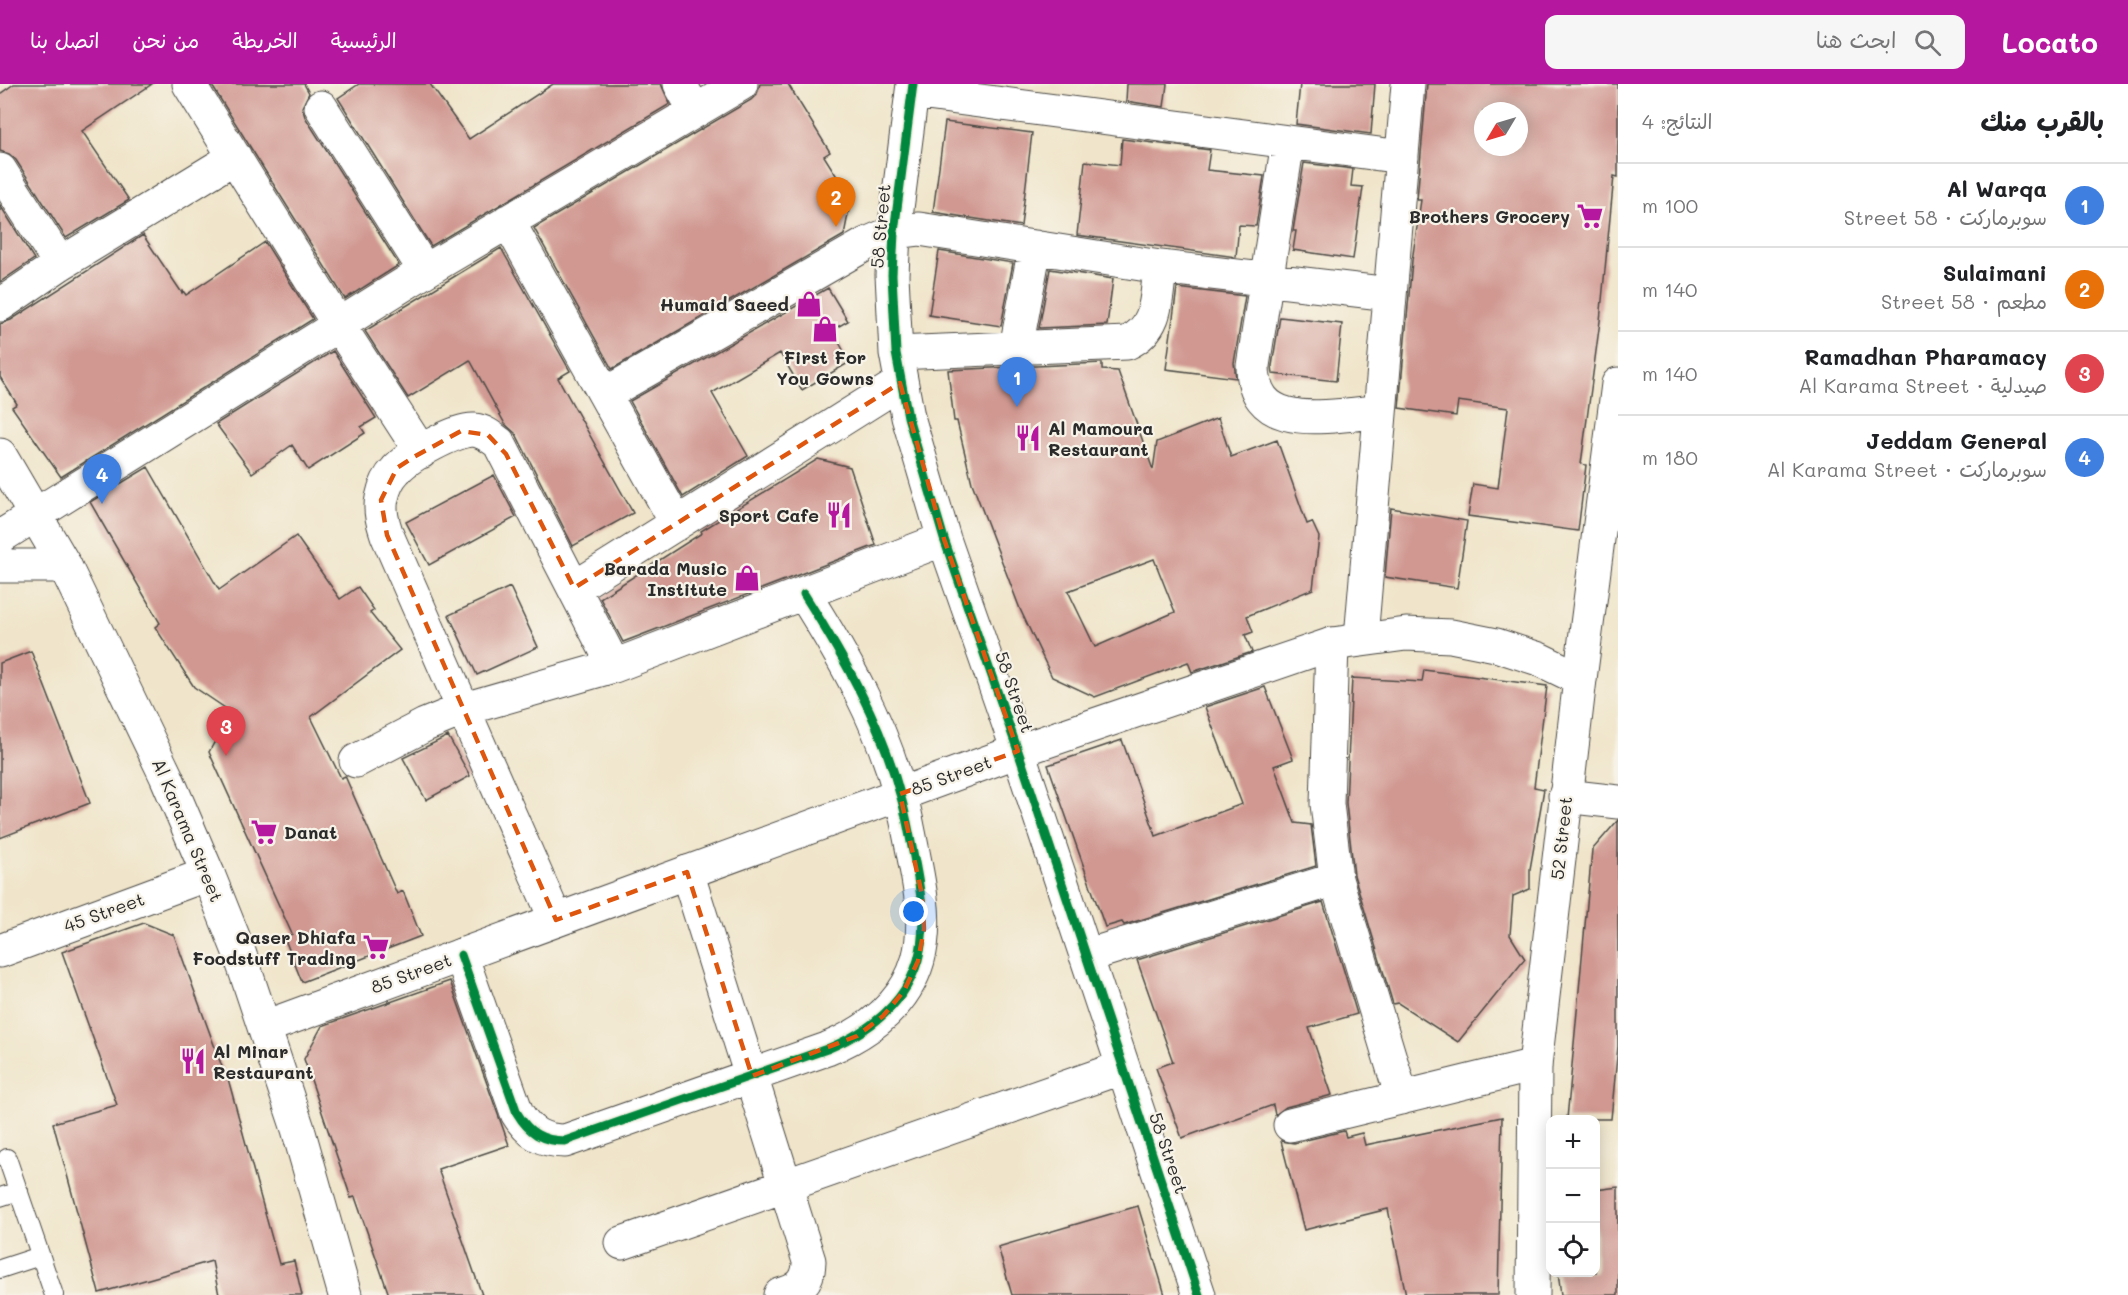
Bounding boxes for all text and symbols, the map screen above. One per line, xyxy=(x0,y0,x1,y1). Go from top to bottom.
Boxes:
search box xyxy=(1545,15,1965,69)
text: Locato xyxy=(2001,24,2098,60)
text: ابحث هنا xyxy=(1816,25,1896,54)
text: اتصل بنا xyxy=(30,26,100,53)
text: من نحن xyxy=(133,26,199,53)
text: الخريطة xyxy=(232,26,298,53)
text: الرئيسية xyxy=(331,26,397,53)
icon: search xyxy=(1911,26,1944,59)
north arrow xyxy=(1474,102,1528,156)
text: بالقرب منك xyxy=(1981,104,2104,138)
text: النتائج: 4 xyxy=(1642,108,1713,134)
text: Al Warqa xyxy=(1946,174,2047,203)
pin: 2 xyxy=(816,178,856,227)
street label: 58 Street xyxy=(864,183,896,269)
text: 100 m xyxy=(1642,192,1698,218)
text: 1 xyxy=(2080,192,2089,218)
supermarket icon: Brothers Grocery xyxy=(1575,201,1605,231)
place label: Brothers Grocery xyxy=(1409,204,1570,228)
text: سوبرماركت · 58 Street xyxy=(1844,204,2047,230)
text: Sulaimani xyxy=(1943,258,2047,287)
text: 140 m xyxy=(1642,276,1697,302)
text: 2 xyxy=(2079,276,2090,302)
text: مطعم · 58 Street xyxy=(1881,288,2047,314)
shop icon: Humaid Saeed xyxy=(794,289,824,319)
place label: Humaid Saeed xyxy=(660,292,789,316)
shop icon: First For You Gowns xyxy=(810,314,840,344)
text: Ramadhan Pharamacy xyxy=(1804,342,2047,371)
place label: First For You Gowns xyxy=(776,345,874,390)
pin: 1 xyxy=(998,358,1036,407)
text: 140 m xyxy=(1642,360,1697,386)
text: 3 xyxy=(2079,360,2091,386)
text: صيدلية · Al Karama Street xyxy=(1798,372,2047,398)
place label: Al Mamoura Restaurant xyxy=(1048,416,1153,461)
restaurant icon: Al Mamoura Restaurant xyxy=(1013,423,1043,453)
text: Jeddam General xyxy=(1866,426,2047,455)
text: 180 m xyxy=(1642,444,1698,470)
text: 4 xyxy=(2078,444,2091,470)
pin: 4 xyxy=(82,454,122,504)
text: سوبرماركت · Al Karama Street xyxy=(1767,456,2047,482)
restaurant icon: Sport Cafe xyxy=(824,500,854,530)
place label: Sport Cafe xyxy=(719,503,819,527)
place label: Barada Music Institute xyxy=(604,556,727,601)
shop icon: Barada Music Institute xyxy=(732,563,762,593)
street label: 58 Street xyxy=(990,648,1040,736)
pin: 3 xyxy=(206,706,246,756)
street label: 85 Street xyxy=(907,749,995,801)
street label: Al Karama Street xyxy=(147,755,229,905)
street label: 52 Street xyxy=(1545,795,1577,881)
supermarket icon: Danat xyxy=(249,817,279,847)
place label: Danat xyxy=(284,820,337,844)
street label: 45 Street xyxy=(60,886,148,938)
your location xyxy=(899,897,928,926)
place label: Qaser Dhiafa Foodstuff Trading xyxy=(192,925,356,970)
supermarket icon: Qaser Dhiafa Foodstuff Trading xyxy=(361,932,391,962)
street label: 85 Street xyxy=(367,947,455,999)
place label: Al Minar Restaurant xyxy=(213,1039,313,1084)
restaurant icon: Al Minar Restaurant xyxy=(178,1046,208,1076)
street label: 58 Street xyxy=(1144,1109,1194,1197)
map controls xyxy=(1546,1115,1600,1277)
button: + xyxy=(1546,1115,1600,1169)
button: − xyxy=(1546,1169,1600,1223)
button: locate xyxy=(1546,1223,1600,1277)

